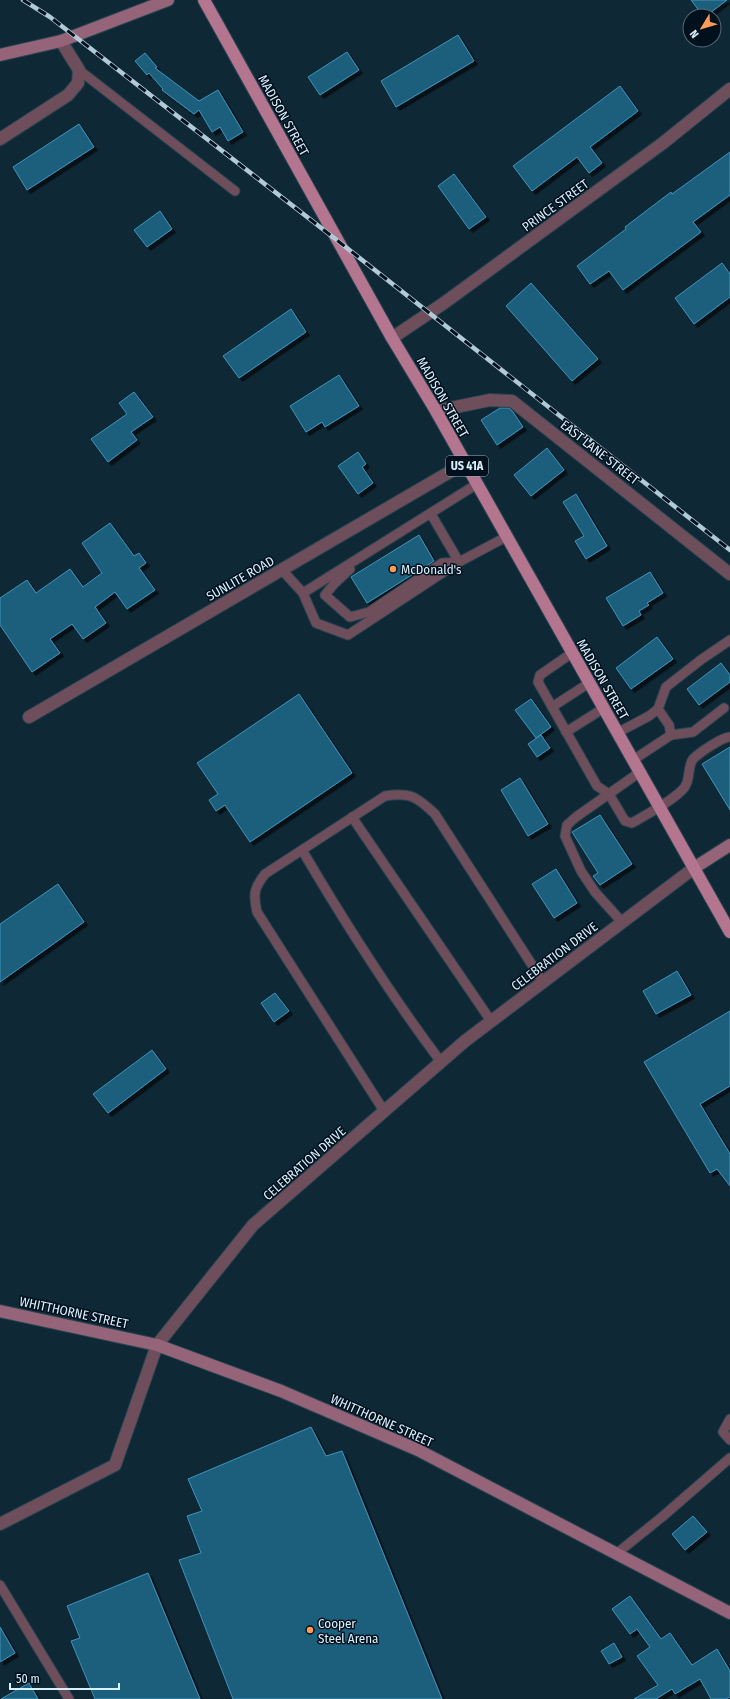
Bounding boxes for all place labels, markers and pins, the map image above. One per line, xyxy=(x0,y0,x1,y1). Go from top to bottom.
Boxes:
place label: McDonald's xyxy=(401,562,462,577)
marker: McDonald's xyxy=(388,564,398,574)
place label: Cooper Steel Arena xyxy=(318,1616,379,1646)
marker: Cooper Steel Arena xyxy=(305,1625,315,1635)

